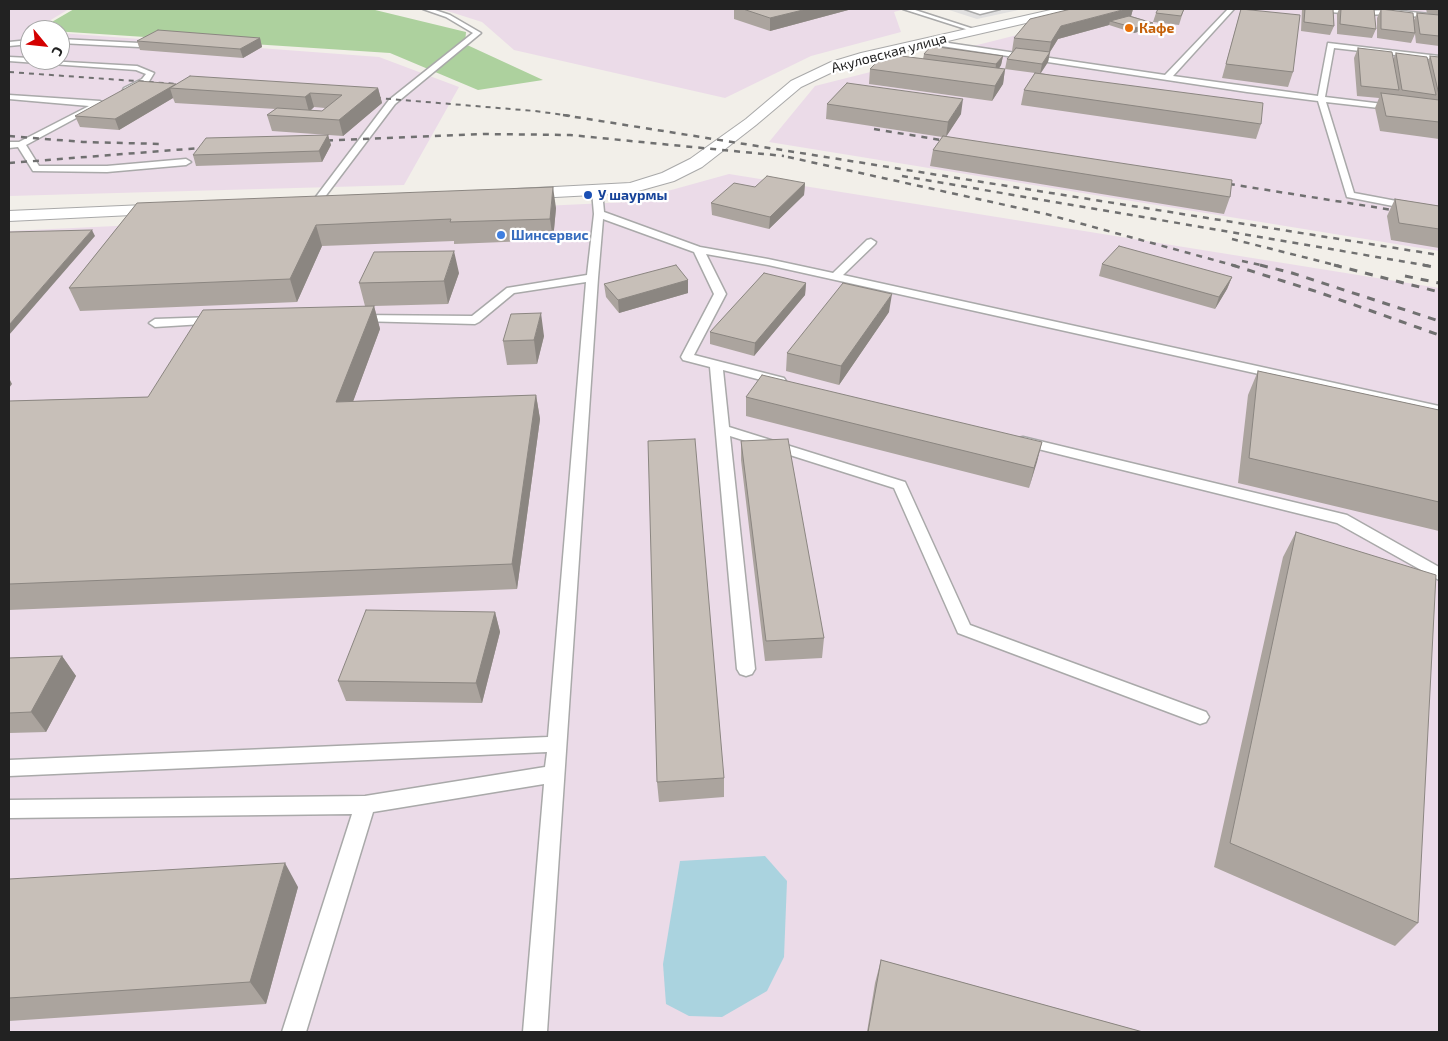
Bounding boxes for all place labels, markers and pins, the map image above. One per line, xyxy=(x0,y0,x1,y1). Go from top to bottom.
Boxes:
place label: Кафе xyxy=(1139,20,1174,36)
marker: Кафе xyxy=(1123,22,1135,34)
place label: У шаурмы xyxy=(598,187,667,203)
marker: У шаурмы xyxy=(582,189,594,201)
place label: Шинсервис xyxy=(511,227,589,243)
marker: Шинсервис xyxy=(495,229,507,241)

